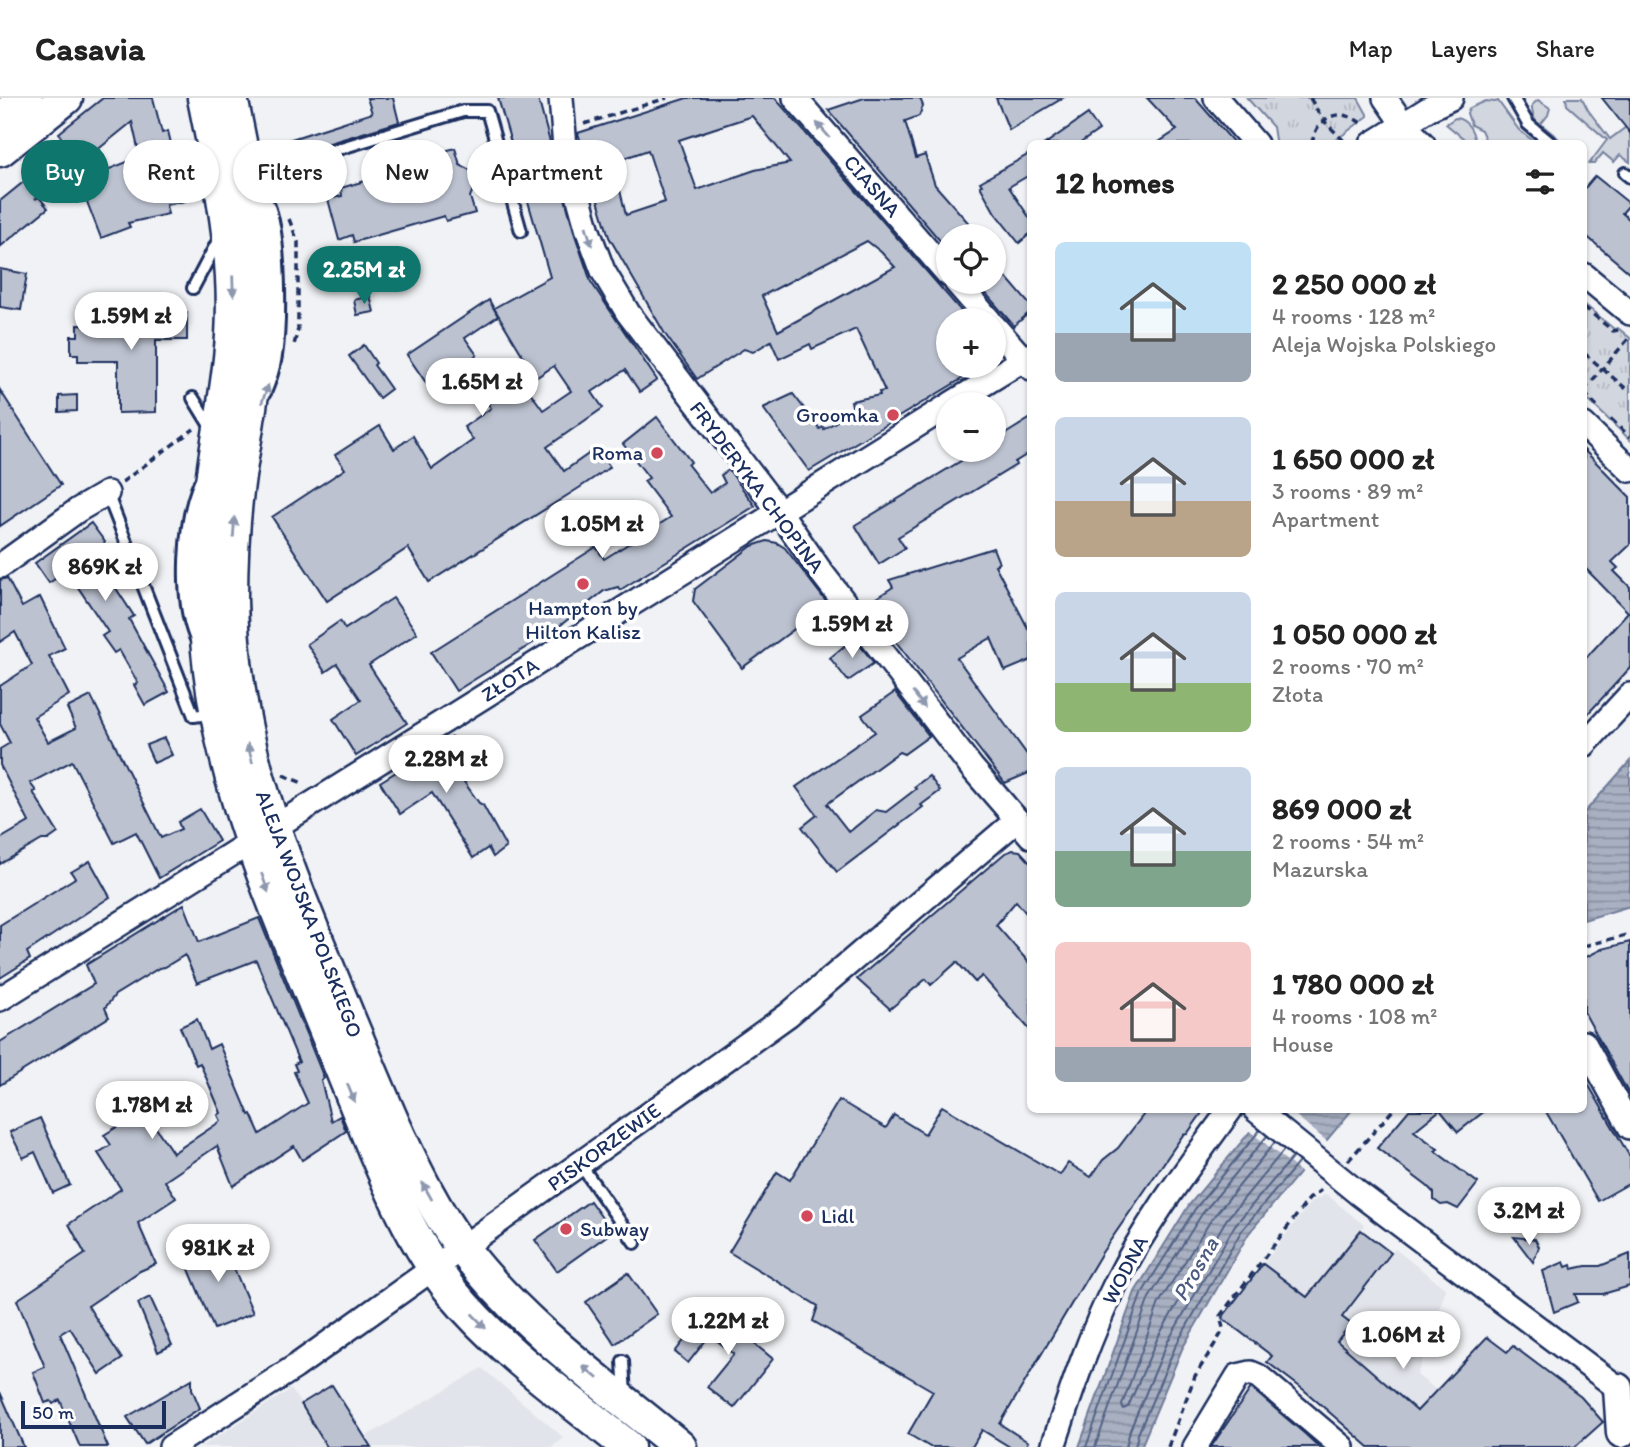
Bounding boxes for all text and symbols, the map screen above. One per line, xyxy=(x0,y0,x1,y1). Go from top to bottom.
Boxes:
text: Casavia xyxy=(35,29,145,68)
text: Map xyxy=(1349,34,1393,63)
text: Layers xyxy=(1431,34,1498,63)
text: Share xyxy=(1536,34,1595,63)
one-way arrow xyxy=(815,121,831,139)
chip: Buy xyxy=(21,140,109,203)
chip: Rent xyxy=(123,140,219,203)
chip: Filters xyxy=(233,140,347,203)
chip: New xyxy=(361,140,453,203)
chip: Apartment xyxy=(467,140,627,203)
street label: CIASNA xyxy=(839,149,907,222)
icon: filters xyxy=(1521,163,1559,201)
text: 12 homes xyxy=(1055,164,1175,201)
map controls xyxy=(936,224,1006,462)
button: locate xyxy=(936,224,1006,294)
one-way arrow xyxy=(585,226,595,247)
pin: 2.25M zł xyxy=(292,246,436,306)
text: 2.25M zł xyxy=(323,255,405,283)
text: 2 250 000 zł xyxy=(1272,265,1436,302)
icon: home xyxy=(1111,270,1195,354)
one-way arrow xyxy=(227,275,239,297)
pin: 1.59M zł xyxy=(59,292,203,352)
text: 1.59M zł xyxy=(91,301,171,329)
text: 4 rooms · 128 m² xyxy=(1272,302,1435,330)
button: + xyxy=(936,308,1006,378)
text: Aleja Wojska Polskiego xyxy=(1272,330,1496,358)
pin: 1.65M zł xyxy=(410,358,554,418)
text: 1.65M zł xyxy=(441,367,523,395)
one-way arrow xyxy=(260,384,271,405)
button: − xyxy=(936,392,1006,462)
street label: FRYDERYKA CHOPINA xyxy=(685,396,830,578)
place label: Groomka xyxy=(796,402,879,427)
marker: Groomka xyxy=(885,407,901,423)
place label: Roma xyxy=(592,440,643,465)
text: 1 650 000 zł xyxy=(1272,440,1434,477)
marker: Roma xyxy=(649,445,665,461)
icon: home xyxy=(1111,445,1195,529)
text: 3 rooms · 89 m² xyxy=(1272,477,1423,505)
pin: 1.05M zł xyxy=(530,500,674,560)
text: Apartment xyxy=(1272,505,1379,533)
text: 1.05M zł xyxy=(560,509,644,537)
one-way arrow xyxy=(229,516,240,538)
pin: 869K zł xyxy=(40,544,170,603)
text: 869K zł xyxy=(68,552,142,580)
marker: Hampton by Hilton Kalisz xyxy=(575,576,591,592)
place label: Hampton by Hilton Kalisz xyxy=(525,595,641,644)
pin: 1.59M zł xyxy=(780,601,924,660)
text: 1.59M zł xyxy=(812,609,892,637)
text: 1 050 000 zł xyxy=(1272,615,1437,652)
icon: home xyxy=(1111,620,1195,704)
street label: ZŁOTA xyxy=(476,652,544,707)
text: 2 rooms · 70 m² xyxy=(1272,652,1424,680)
text: Złota xyxy=(1272,680,1323,708)
one-way arrow xyxy=(912,690,927,708)
pin: 2.28M zł xyxy=(374,736,518,795)
one-way arrow xyxy=(245,742,256,764)
text: 2.28M zł xyxy=(405,744,487,772)
street label: ALEJA WOJSKA POLSKIEGO xyxy=(251,787,368,1041)
text: 869 000 zł xyxy=(1272,790,1411,827)
icon: home xyxy=(1111,795,1195,879)
text: 2 rooms · 54 m² xyxy=(1272,827,1424,855)
text: Mazurska xyxy=(1272,855,1368,883)
one-way arrow xyxy=(260,872,271,893)
text: 1 780 000 zł xyxy=(1272,965,1434,1002)
icon: home xyxy=(1111,970,1195,1054)
text: 4 rooms · 108 m² xyxy=(1272,1002,1437,1030)
text: House xyxy=(1272,1030,1334,1058)
pin: 1.78M zł xyxy=(80,1082,224,1141)
one-way arrow xyxy=(346,1083,357,1104)
text: 1.78M zł xyxy=(112,1090,192,1118)
street label: PISKORZEWIE xyxy=(542,1097,665,1196)
one-way arrow xyxy=(421,1180,433,1200)
pin: 3.2M zł xyxy=(1464,1188,1594,1247)
text: 3.2M zł xyxy=(1494,1196,1564,1224)
place label: Lidl xyxy=(821,1203,855,1228)
marker: Lidl xyxy=(799,1208,815,1224)
place label: Subway xyxy=(580,1216,649,1241)
marker: Subway xyxy=(558,1221,574,1237)
pin: 981K zł xyxy=(153,1224,283,1284)
street label: WODNA xyxy=(1096,1231,1153,1308)
water label: Prosna xyxy=(1166,1232,1225,1306)
text: 981K zł xyxy=(182,1233,254,1261)
pin: 1.22M zł xyxy=(656,1298,800,1357)
text: 1.22M zł xyxy=(687,1306,769,1334)
one-way arrow xyxy=(470,1312,487,1329)
pin: 1.06M zł xyxy=(1331,1312,1475,1371)
text: 1.06M zł xyxy=(1361,1320,1445,1348)
one-way arrow xyxy=(581,1365,598,1380)
scale bar xyxy=(21,1398,166,1430)
text: 50 m xyxy=(32,1401,74,1424)

